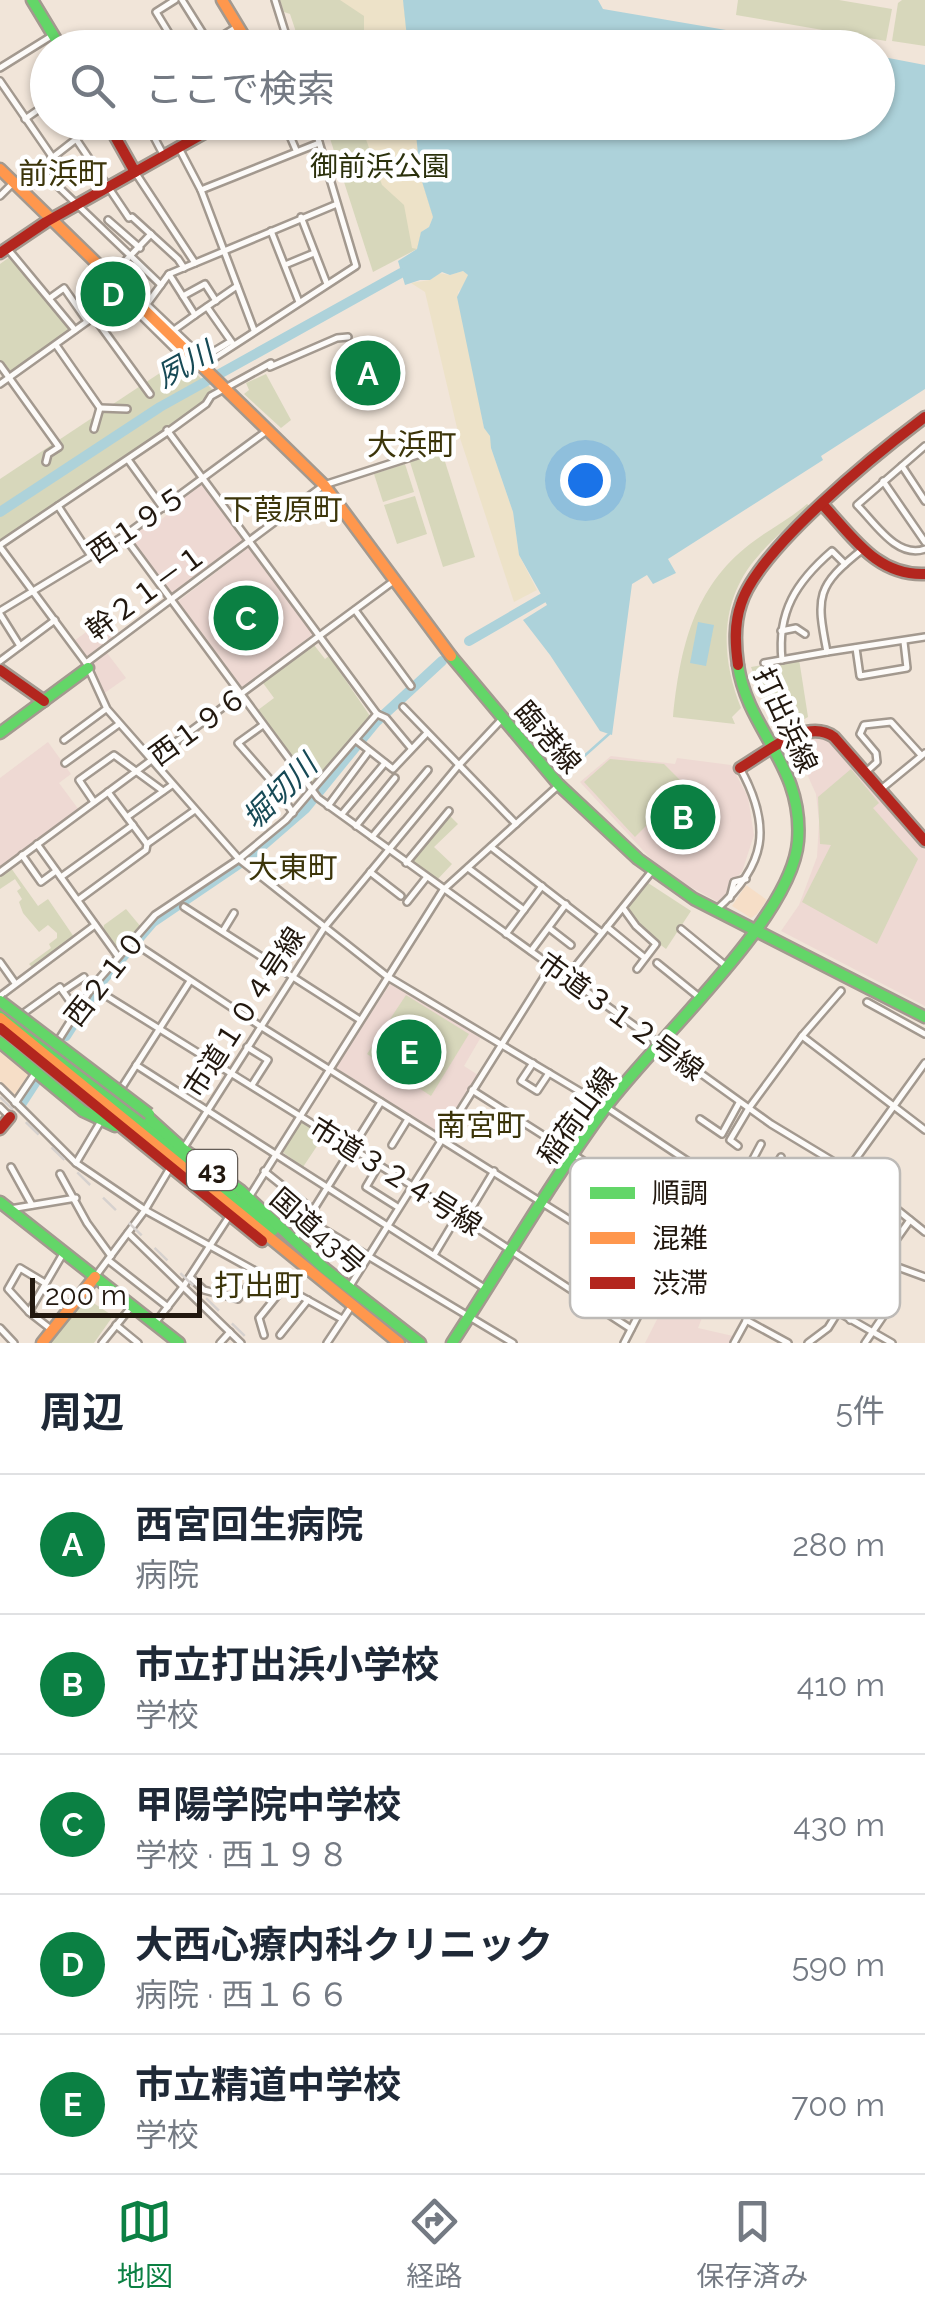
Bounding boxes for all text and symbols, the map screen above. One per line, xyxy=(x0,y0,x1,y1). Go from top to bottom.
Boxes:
search box xyxy=(30,30,895,140)
icon: search xyxy=(65,58,120,113)
text: ここで検索 xyxy=(145,66,335,111)
park label: 御前浜公園 xyxy=(310,150,450,183)
district label: 前浜町 xyxy=(18,156,108,191)
pin: D xyxy=(80,256,146,332)
water label: 夙川 xyxy=(150,333,222,394)
pin: A xyxy=(336,336,400,410)
district label: 大浜町 xyxy=(367,427,457,462)
your location xyxy=(560,455,611,506)
street label: 西１９５ xyxy=(82,479,193,569)
district label: 下葭原町 xyxy=(223,492,343,527)
street label: 幹２１－１ xyxy=(80,538,213,647)
pin: C xyxy=(214,580,278,656)
street label: 打出浜線 xyxy=(747,662,824,778)
street label: 西１９６ xyxy=(143,680,253,773)
street label: 臨港線 xyxy=(508,695,588,780)
water label: 堀切川 xyxy=(235,745,326,836)
pin: B xyxy=(650,780,716,854)
district label: 大東町 xyxy=(248,850,338,885)
street label: 市道１０４号線 xyxy=(177,921,312,1103)
street label: 西２１０ xyxy=(58,924,153,1033)
street label: 市道３１２号線 xyxy=(532,945,710,1087)
pin: E xyxy=(376,1014,442,1090)
street label: 稲荷山線 xyxy=(531,1061,624,1171)
district label: 南宮町 xyxy=(436,1108,526,1143)
street label: 市道３２４号線 xyxy=(304,1110,488,1242)
road number: 43 xyxy=(187,1150,237,1190)
legend xyxy=(570,1158,900,1318)
text: 順調 xyxy=(652,1177,708,1210)
street label: 国道43号 xyxy=(264,1181,372,1281)
text: 混雑 xyxy=(652,1222,708,1255)
text: 渋滞 xyxy=(652,1267,708,1300)
district label: 打出町 xyxy=(214,1268,304,1303)
scale bar xyxy=(30,1273,202,1318)
text: 200 m xyxy=(45,1279,127,1312)
text: 周辺 xyxy=(40,1388,124,1437)
text: 5件 xyxy=(836,1392,885,1429)
text: 西宮回生病院 xyxy=(135,1502,363,1547)
text: A xyxy=(62,1526,83,1563)
text: 280 m xyxy=(792,1526,885,1563)
text: 病院 xyxy=(135,1556,199,1593)
text: 市立打出浜小学校 xyxy=(135,1642,439,1687)
text: B xyxy=(62,1666,83,1703)
text: 410 m xyxy=(797,1666,885,1703)
text: 学校 xyxy=(135,1696,199,1733)
text: 甲陽学院中学校 xyxy=(135,1782,401,1827)
text: C xyxy=(62,1806,83,1843)
text: 430 m xyxy=(793,1806,885,1843)
text: 学校 · 西１９８ xyxy=(135,1836,349,1873)
text: 大西心療内科クリニック xyxy=(135,1922,553,1967)
text: D xyxy=(61,1946,84,1983)
text: 590 m xyxy=(792,1946,885,1983)
text: 病院 · 西１６６ xyxy=(135,1976,349,2013)
text: 市立精道中学校 xyxy=(135,2062,401,2107)
text: E xyxy=(63,2086,82,2123)
text: 700 m xyxy=(791,2086,885,2123)
text: 学校 xyxy=(135,2116,199,2153)
tab: 地図 xyxy=(117,2194,173,2294)
tab: 経路 xyxy=(406,2194,462,2294)
tab: 保存済み xyxy=(696,2194,808,2294)

